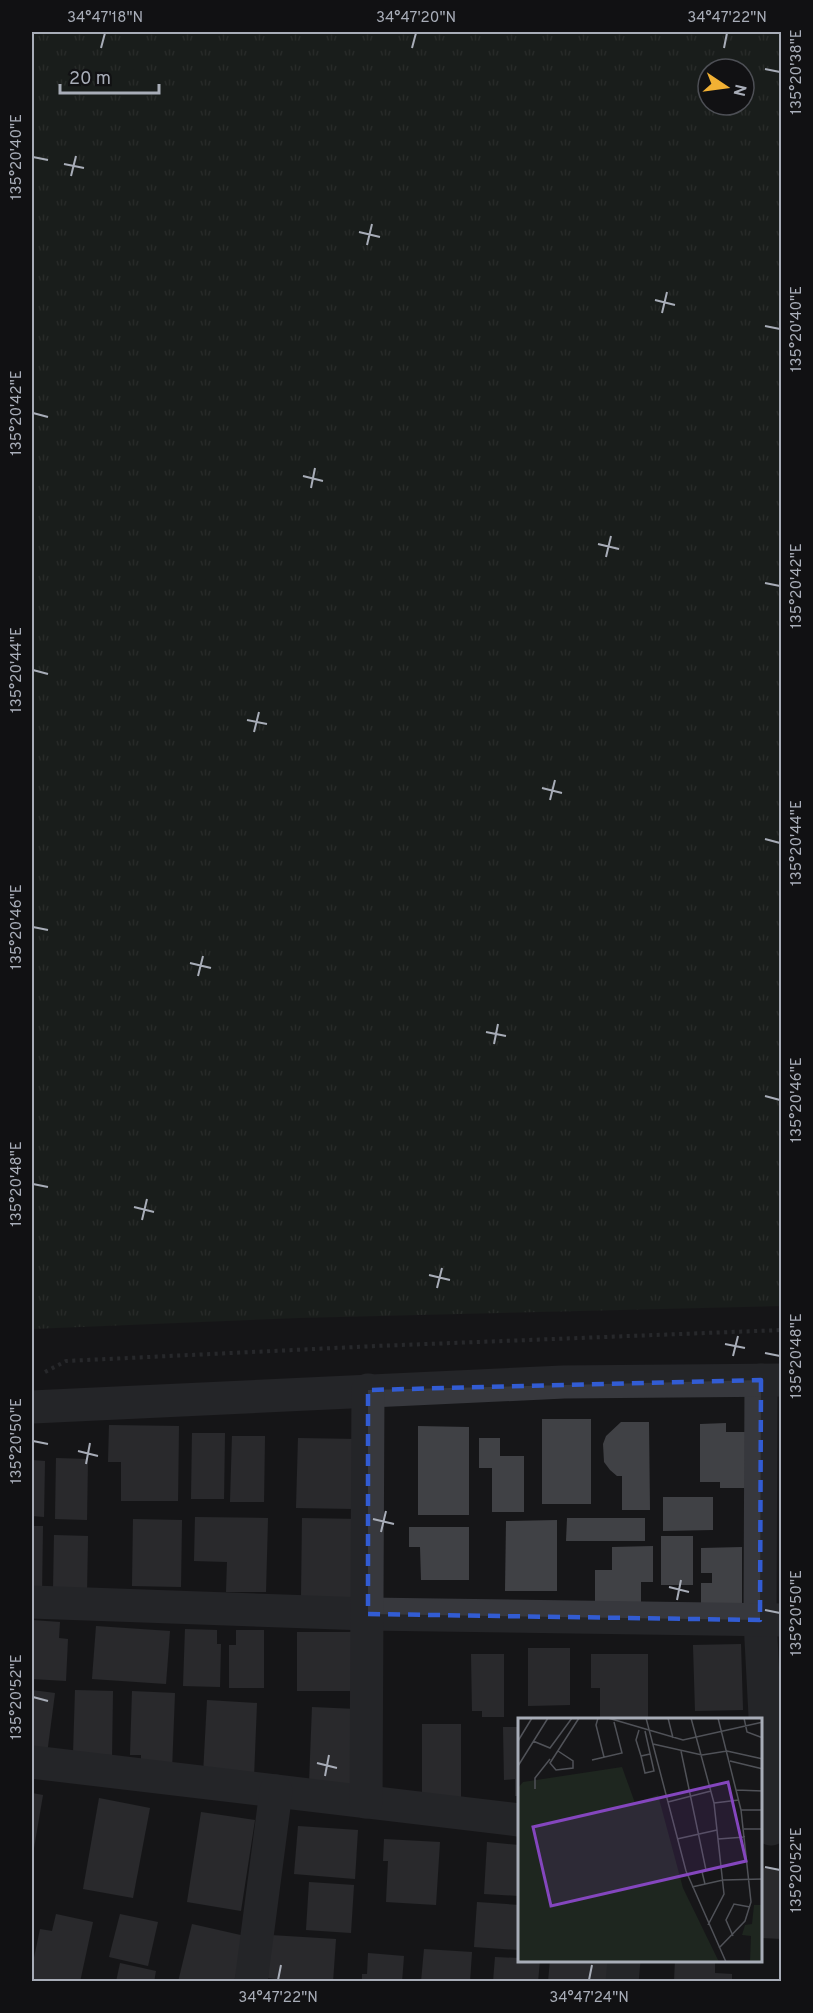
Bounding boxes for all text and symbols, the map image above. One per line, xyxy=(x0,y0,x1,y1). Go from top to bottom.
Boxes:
text: 34°47'18"N xyxy=(67,9,143,28)
text: 34°47'20"N xyxy=(376,9,456,28)
text: 34°47'22"N xyxy=(687,9,767,28)
text: 135°20'38"E xyxy=(788,29,807,115)
scale bar xyxy=(60,57,159,95)
north arrow xyxy=(696,57,756,117)
text: 20 m xyxy=(69,68,111,91)
text: N xyxy=(728,82,750,98)
text: 135°20'40"E xyxy=(8,114,27,200)
text: 135°20'40"E xyxy=(788,286,807,372)
text: 135°20'42"E xyxy=(8,370,27,456)
text: 135°20'42"E xyxy=(788,543,807,629)
text: 135°20'44"E xyxy=(8,627,27,713)
text: 135°20'44"E xyxy=(788,800,807,886)
text: 135°20'46"E xyxy=(8,884,27,970)
text: 135°20'46"E xyxy=(788,1057,807,1143)
text: 135°20'48"E xyxy=(8,1141,27,1227)
text: 135°20'48"E xyxy=(788,1313,807,1399)
text: 135°20'50"E xyxy=(8,1398,27,1484)
text: 135°20'50"E xyxy=(788,1570,807,1656)
text: 135°20'52"E xyxy=(8,1654,27,1740)
inset map xyxy=(518,1718,762,1962)
text: 135°20'52"E xyxy=(788,1827,807,1913)
text: 34°47'22"N xyxy=(238,1989,318,2008)
text: 34°47'24"N xyxy=(549,1989,629,2008)

